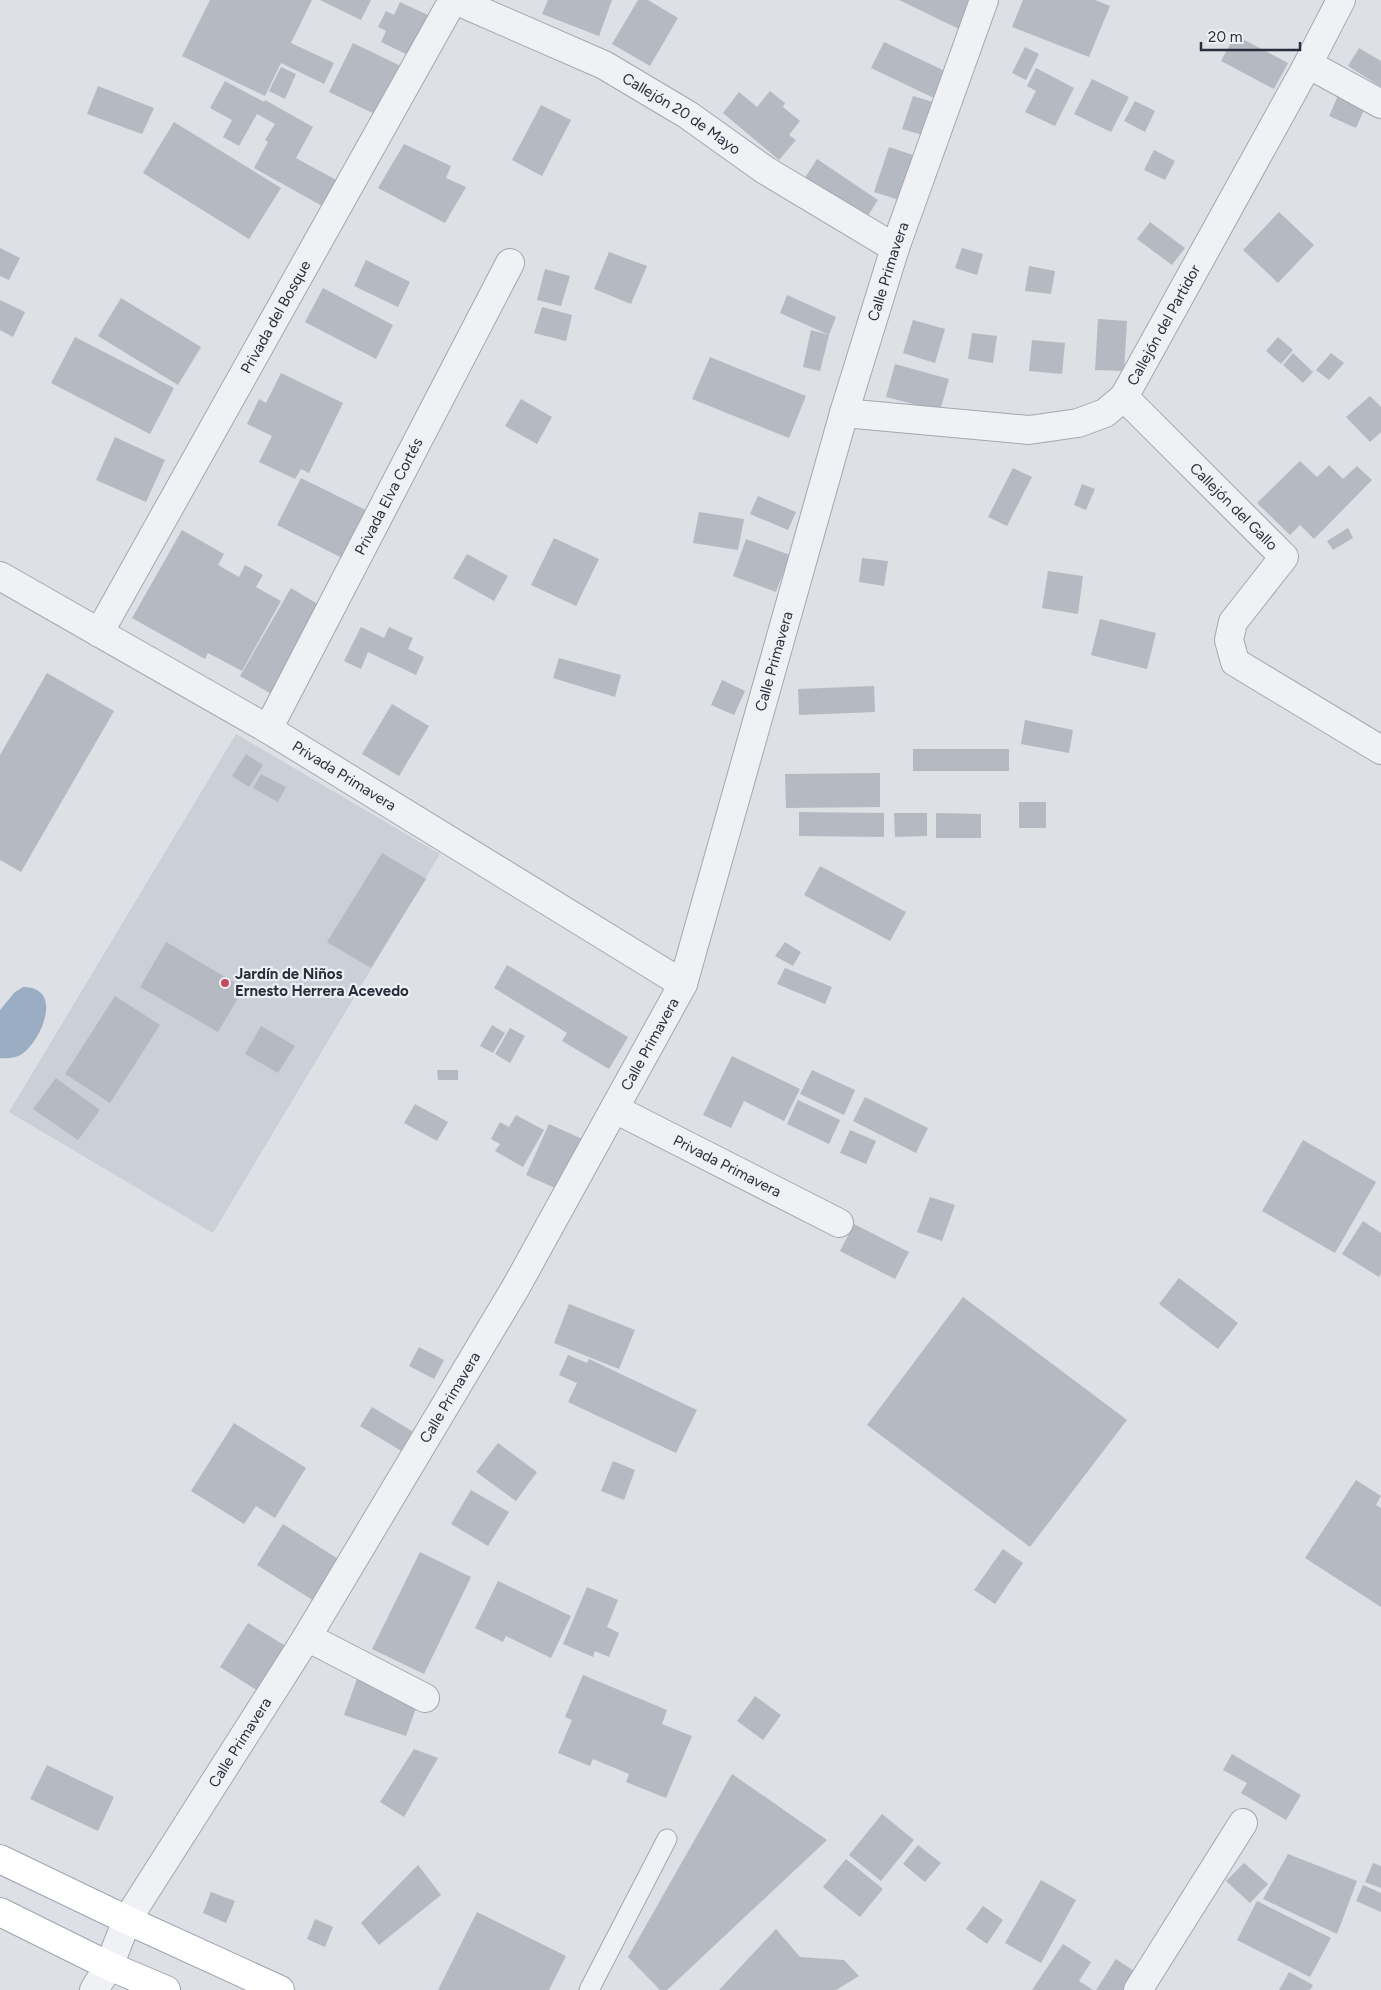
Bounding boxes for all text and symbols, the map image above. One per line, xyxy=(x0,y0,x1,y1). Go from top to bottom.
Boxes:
scale bar xyxy=(1201,20,1300,52)
text: 20 m xyxy=(1208,28,1242,46)
street label: Callejón 20 de Mayo xyxy=(619,69,744,159)
street label: Calle Primavera xyxy=(864,220,913,323)
street label: Privada del Bosque xyxy=(237,257,314,377)
street label: Callejón del Partidor xyxy=(1123,262,1204,389)
street label: Privada Elva Cortés xyxy=(351,435,427,558)
street label: Callejón del Gallo xyxy=(1186,459,1281,554)
street label: Calle Primavera xyxy=(751,609,797,713)
street label: Privada Primavera xyxy=(289,737,399,815)
place label: Jardín de Niños Ernesto Herrera Acevedo xyxy=(235,965,409,1000)
marker: Jardín de Niños Ernesto Herrera Acevedo xyxy=(219,977,231,989)
street label: Calle Primavera xyxy=(617,995,683,1094)
street label: Privada Primavera xyxy=(670,1131,784,1201)
street label: Calle Primavera xyxy=(416,1349,484,1446)
street label: Calle Primavera xyxy=(205,1694,275,1791)

